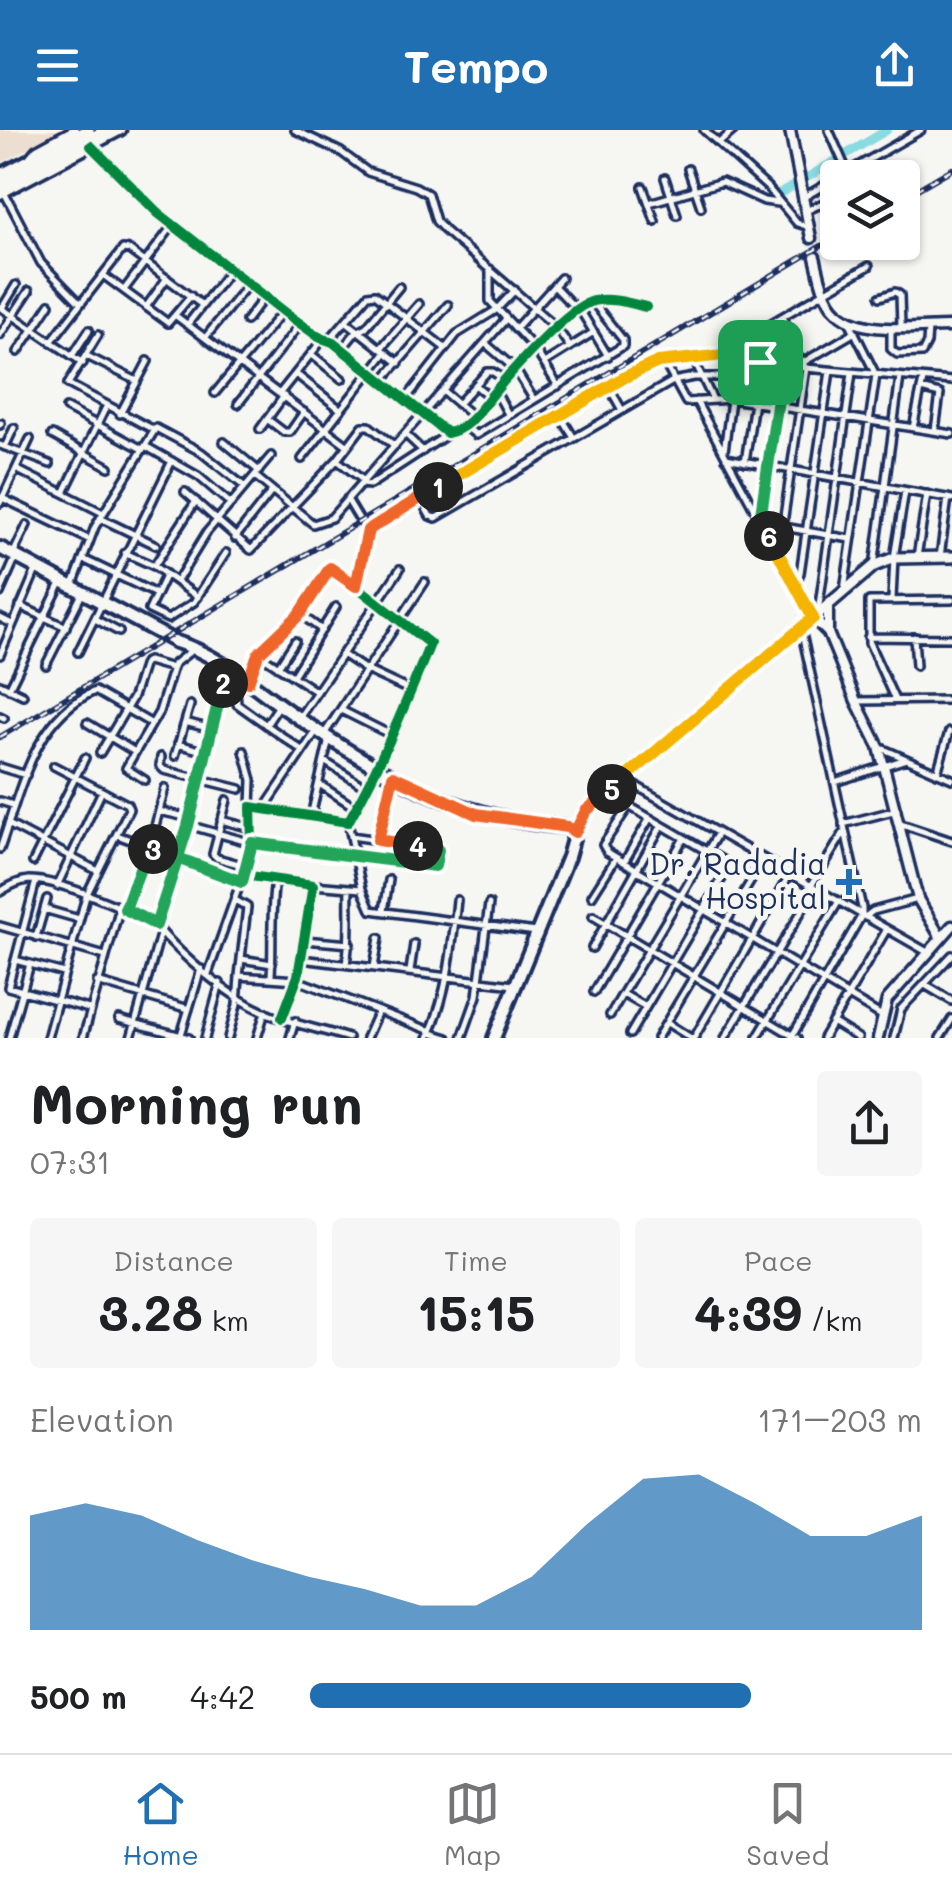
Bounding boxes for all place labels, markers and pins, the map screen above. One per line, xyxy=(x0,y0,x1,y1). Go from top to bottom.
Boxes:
pin xyxy=(718,320,803,405)
pin: 1 xyxy=(413,462,463,512)
pin: 6 xyxy=(744,511,794,561)
pin: 2 xyxy=(198,658,248,708)
pin: 5 xyxy=(587,764,637,814)
pin: 4 xyxy=(393,821,443,871)
pin: 3 xyxy=(128,824,178,874)
place label: Dr. Radadia Hospital xyxy=(649,843,826,917)
marker: Dr. Radadia Hospital xyxy=(836,869,862,895)

